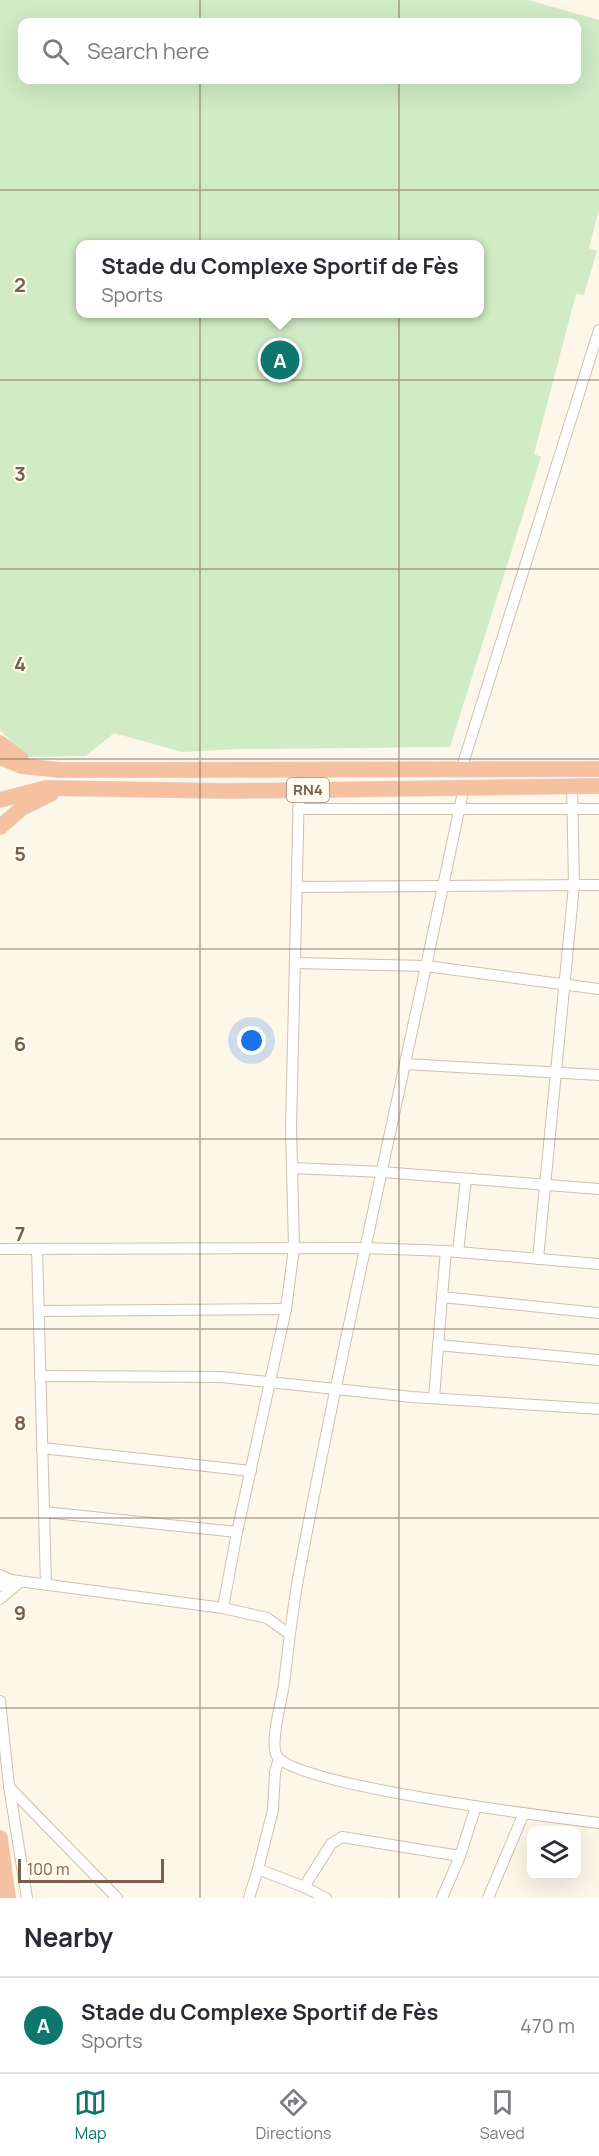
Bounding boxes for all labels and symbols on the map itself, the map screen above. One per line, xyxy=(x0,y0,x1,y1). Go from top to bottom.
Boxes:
text: 2 xyxy=(14,271,26,298)
pin: A xyxy=(260,338,300,382)
text: 3 xyxy=(14,460,26,487)
text: 4 xyxy=(14,650,26,677)
road number: RN4 xyxy=(287,778,329,802)
text: 5 xyxy=(14,840,26,867)
your location xyxy=(237,1026,266,1055)
text: 6 xyxy=(14,1030,26,1057)
text: 7 xyxy=(15,1220,25,1247)
text: 8 xyxy=(14,1409,26,1436)
text: 9 xyxy=(14,1599,26,1626)
scale bar xyxy=(18,1856,164,1884)

